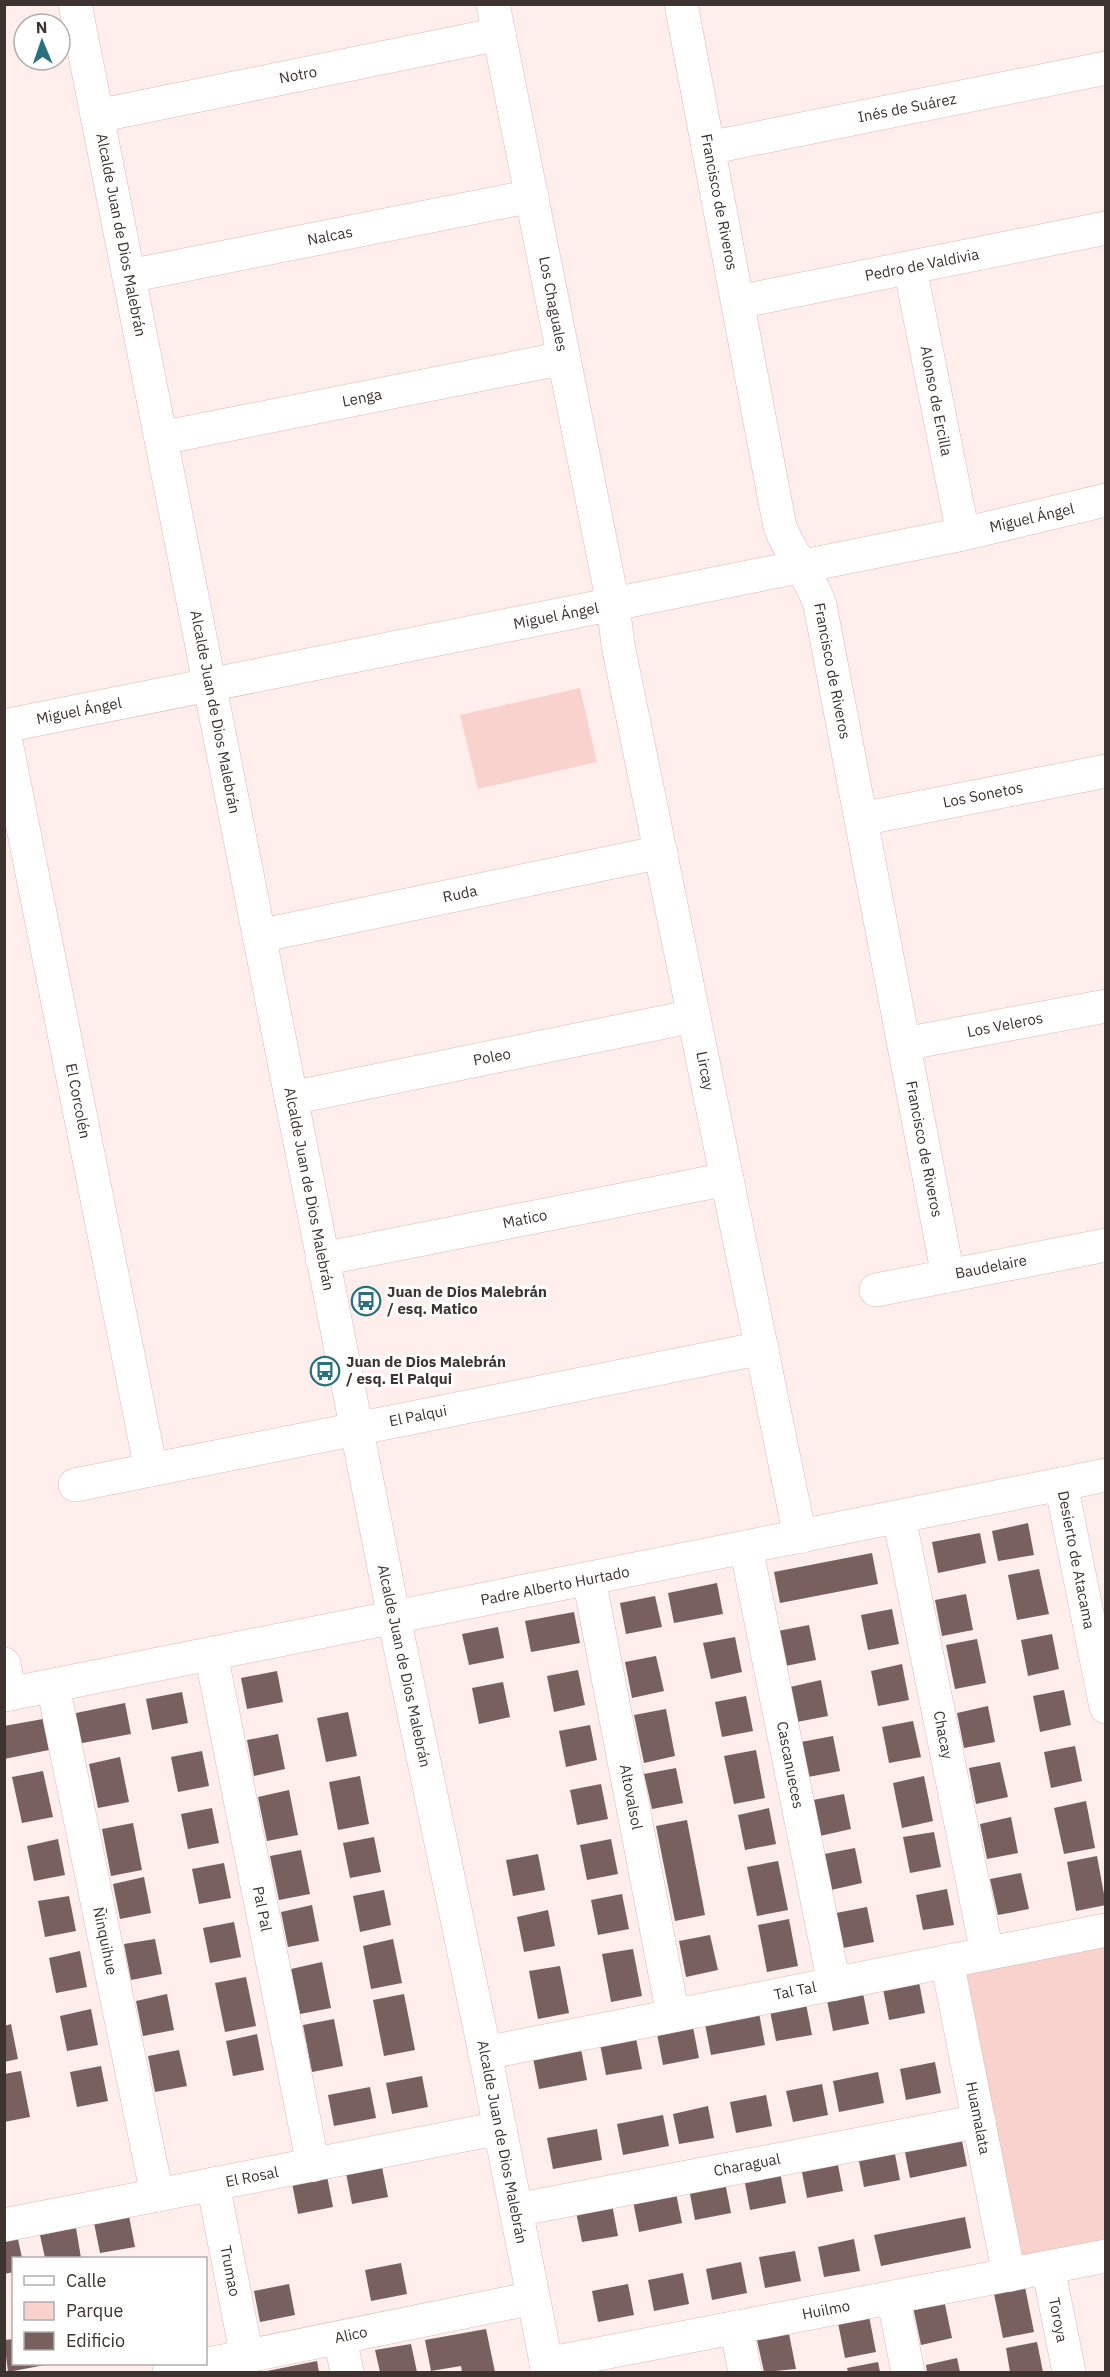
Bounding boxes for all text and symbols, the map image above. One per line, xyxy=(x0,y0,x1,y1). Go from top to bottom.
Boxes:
north arrow xyxy=(12,12,72,72)
text: N xyxy=(35,17,48,37)
street label: Notro xyxy=(277,62,318,87)
street label: Inés de Suárez xyxy=(856,89,958,126)
street label: Alcalde Juan de Dios Malebrán xyxy=(92,132,151,338)
street label: Francisco de Riveros xyxy=(697,132,742,272)
street label: Nalcas xyxy=(306,222,354,249)
street label: Pedro de Valdivia xyxy=(863,244,981,285)
street label: Los Chaguales xyxy=(535,255,572,353)
street label: Alonso de Ercilla xyxy=(916,344,956,458)
street label: Lenga xyxy=(340,384,383,411)
street label: Miguel Ángel xyxy=(988,499,1076,536)
street label: Miguel Ángel xyxy=(512,598,600,633)
street label: Francisco de Riveros xyxy=(810,601,855,741)
street label: Alcalde Juan de Dios Malebrán xyxy=(186,609,245,815)
street label: Miguel Ángel xyxy=(35,693,123,728)
street label: Los Sonetos xyxy=(941,777,1025,812)
street label: Ruda xyxy=(441,881,479,906)
street label: Los Veleros xyxy=(965,1008,1045,1041)
street label: Poleo xyxy=(471,1044,512,1069)
street label: Lircay xyxy=(692,1050,719,1093)
street label: El Corcolén xyxy=(62,1062,95,1140)
street label: Francisco de Riveros xyxy=(902,1079,947,1219)
street label: Alcalde Juan de Dios Malebrán xyxy=(280,1086,339,1292)
street label: Matico xyxy=(501,1205,549,1232)
street label: Baudelaire xyxy=(953,1250,1028,1283)
place label: Juan de Dios Malebrán / esq. Matico xyxy=(387,1282,547,1318)
bus stop icon: Juan de Dios Malebrán / esq. Matico xyxy=(350,1285,382,1317)
place label: Juan de Dios Malebrán / esq. El Palqui xyxy=(346,1352,506,1388)
bus stop icon: Juan de Dios Malebrán / esq. El Palqui xyxy=(309,1355,341,1387)
street label: El Palqui xyxy=(387,1401,448,1430)
street label: Desierto de Atacama xyxy=(1054,1489,1099,1631)
street label: Padre Alberto Hurtado xyxy=(479,1562,631,1609)
street label: Alcalde Juan de Dios Malebrán xyxy=(374,1563,435,1769)
street label: Chacay xyxy=(930,1709,958,1761)
street label: Cascanueces xyxy=(773,1720,808,1810)
street label: Altovalsol xyxy=(616,1763,647,1831)
street label: Pal Pal xyxy=(249,1885,276,1933)
street label: Ñinquihue xyxy=(89,1905,122,1977)
street label: Tal Tal xyxy=(772,1977,818,2004)
street label: Alcalde Juan de Dios Malebrán xyxy=(473,2039,532,2245)
street label: Huamalata xyxy=(962,2080,995,2156)
street label: Charagual xyxy=(712,2149,782,2180)
street label: El Rosal xyxy=(224,2162,280,2191)
street label: Trumao xyxy=(216,2244,245,2298)
legend xyxy=(12,2257,207,2365)
text: Calle xyxy=(66,2269,106,2292)
street label: Huilmo xyxy=(800,2296,851,2323)
street label: Toroya xyxy=(1045,2296,1072,2344)
text: Parque xyxy=(66,2299,124,2322)
street label: Alico xyxy=(333,2322,369,2347)
text: Edificio xyxy=(66,2329,125,2352)

